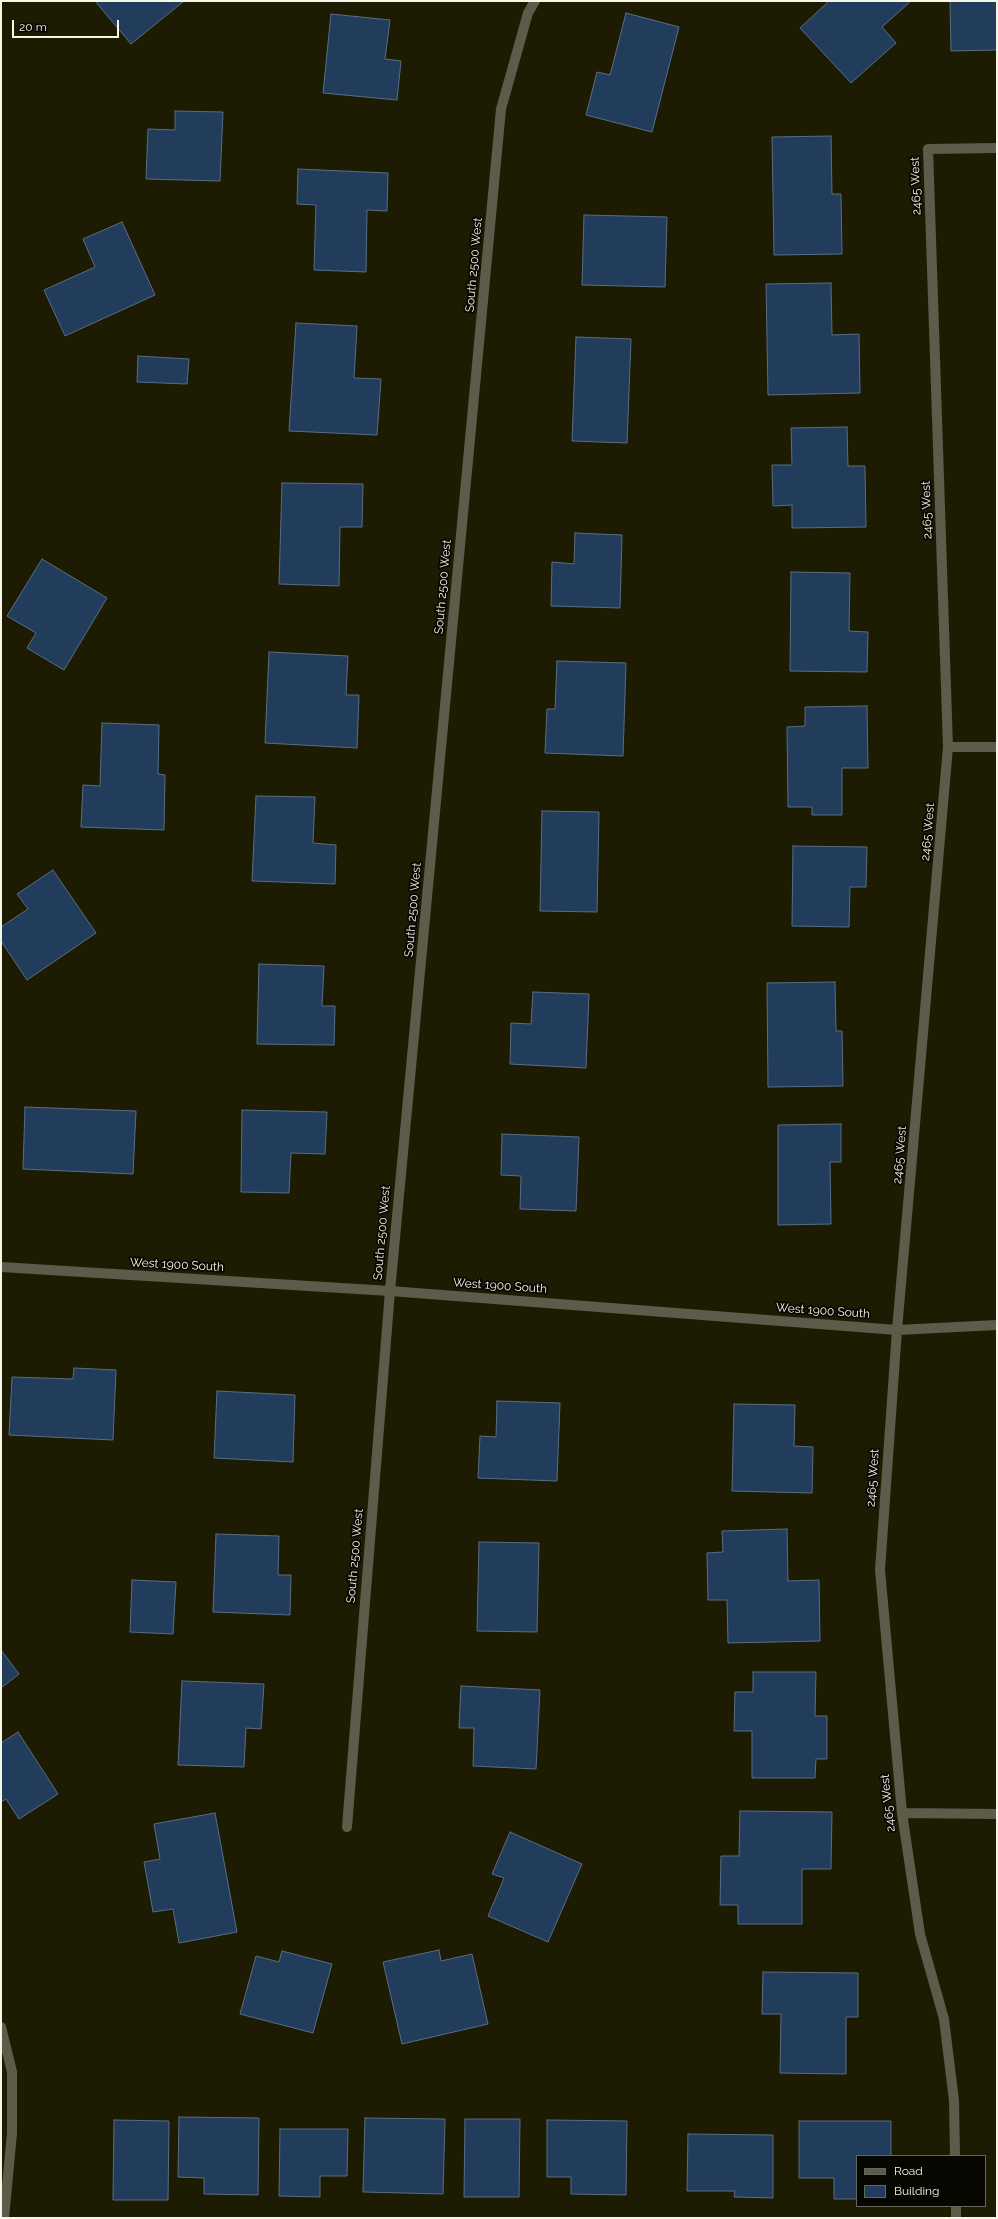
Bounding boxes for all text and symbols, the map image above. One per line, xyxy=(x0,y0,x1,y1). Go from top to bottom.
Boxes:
scale bar xyxy=(14,12,121,38)
text: 20 m xyxy=(19,20,47,34)
street label: 2465 West xyxy=(908,157,924,215)
street label: South 2500 West xyxy=(463,217,485,313)
street label: 2465 West xyxy=(919,481,935,539)
street label: South 2500 West xyxy=(432,539,454,635)
street label: 2465 West xyxy=(918,802,938,862)
street label: South 2500 West xyxy=(402,862,424,958)
street label: 2465 West xyxy=(890,1125,910,1185)
street label: South 2500 West xyxy=(371,1185,393,1281)
street label: West 1900 South xyxy=(130,1255,224,1275)
street label: West 1900 South xyxy=(453,1276,547,1296)
street label: West 1900 South xyxy=(776,1301,870,1321)
street label: 2465 West xyxy=(864,1448,882,1508)
street label: South 2500 West xyxy=(344,1508,366,1604)
street label: 2465 West xyxy=(878,1773,898,1833)
legend xyxy=(856,2155,986,2207)
text: Road xyxy=(894,2164,923,2178)
text: Building xyxy=(894,2184,940,2198)

